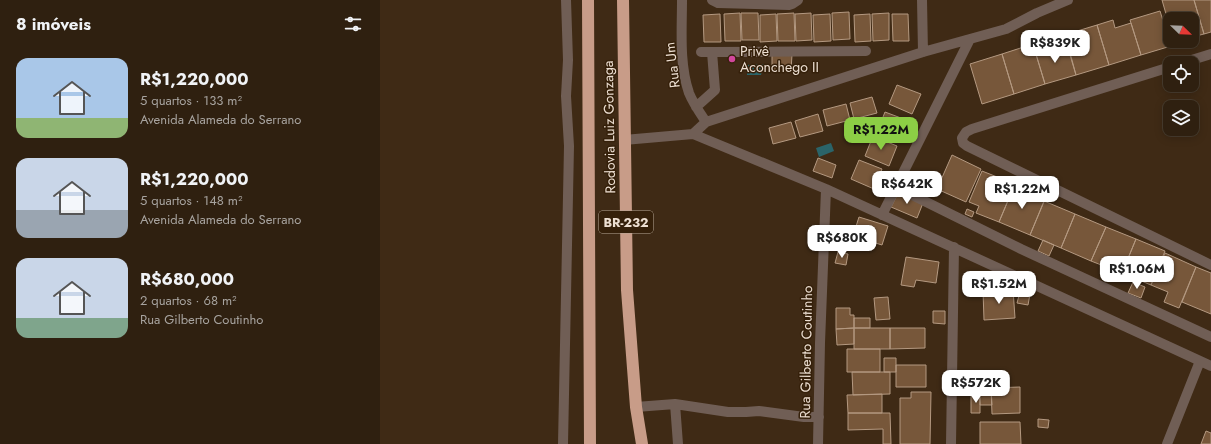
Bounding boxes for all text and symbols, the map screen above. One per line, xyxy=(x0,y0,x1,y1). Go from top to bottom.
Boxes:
text: 8 imóveis xyxy=(16,12,91,36)
north arrow xyxy=(1163,12,1199,48)
map controls xyxy=(1163,12,1199,136)
icon: filters xyxy=(342,13,364,35)
pin: R$839K xyxy=(1022,30,1088,64)
text: R$839K xyxy=(1030,33,1080,52)
street label: Rua Um xyxy=(659,41,685,89)
place label: Privê Aconchego II xyxy=(740,41,819,77)
marker: Privê Aconchego II xyxy=(727,54,737,64)
button: locate xyxy=(1163,56,1199,92)
street label: Rodovia Luiz Gonzaga xyxy=(598,60,620,194)
text: R$1,220,000 xyxy=(140,67,249,91)
icon: home xyxy=(48,74,96,122)
text: 5 quartos · 133 m² xyxy=(140,91,242,110)
button: layers xyxy=(1163,100,1199,136)
text: Avenida Alameda do Serrano xyxy=(140,110,301,129)
pin: R$1.22M xyxy=(844,117,918,151)
text: R$1.22M xyxy=(853,120,909,139)
text: R$1,220,000 xyxy=(140,167,249,191)
pin: R$642K xyxy=(874,171,940,205)
icon: home xyxy=(48,174,96,222)
text: R$642K xyxy=(881,174,933,193)
pin: R$1.22M xyxy=(985,176,1059,210)
text: R$1.22M xyxy=(994,179,1050,198)
text: 5 quartos · 148 m² xyxy=(140,191,242,210)
text: Avenida Alameda do Serrano xyxy=(140,210,301,229)
road number: BR-232 xyxy=(599,211,653,233)
pin: R$680K xyxy=(809,225,875,259)
text: R$680K xyxy=(816,228,868,247)
pin: R$1.06M xyxy=(1100,256,1174,290)
text: R$1.06M xyxy=(1109,259,1165,278)
text: R$680,000 xyxy=(140,267,234,291)
pin: R$1.52M xyxy=(962,271,1036,305)
icon: home xyxy=(48,274,96,322)
text: R$1.52M xyxy=(971,274,1027,293)
street label: Rua Gilberto Coutinho xyxy=(795,285,817,419)
text: 2 quartos · 68 m² xyxy=(140,291,237,310)
text: Rua Gilberto Coutinho xyxy=(140,310,263,329)
pin: R$572K xyxy=(943,370,1009,404)
text: R$572K xyxy=(951,373,1001,392)

